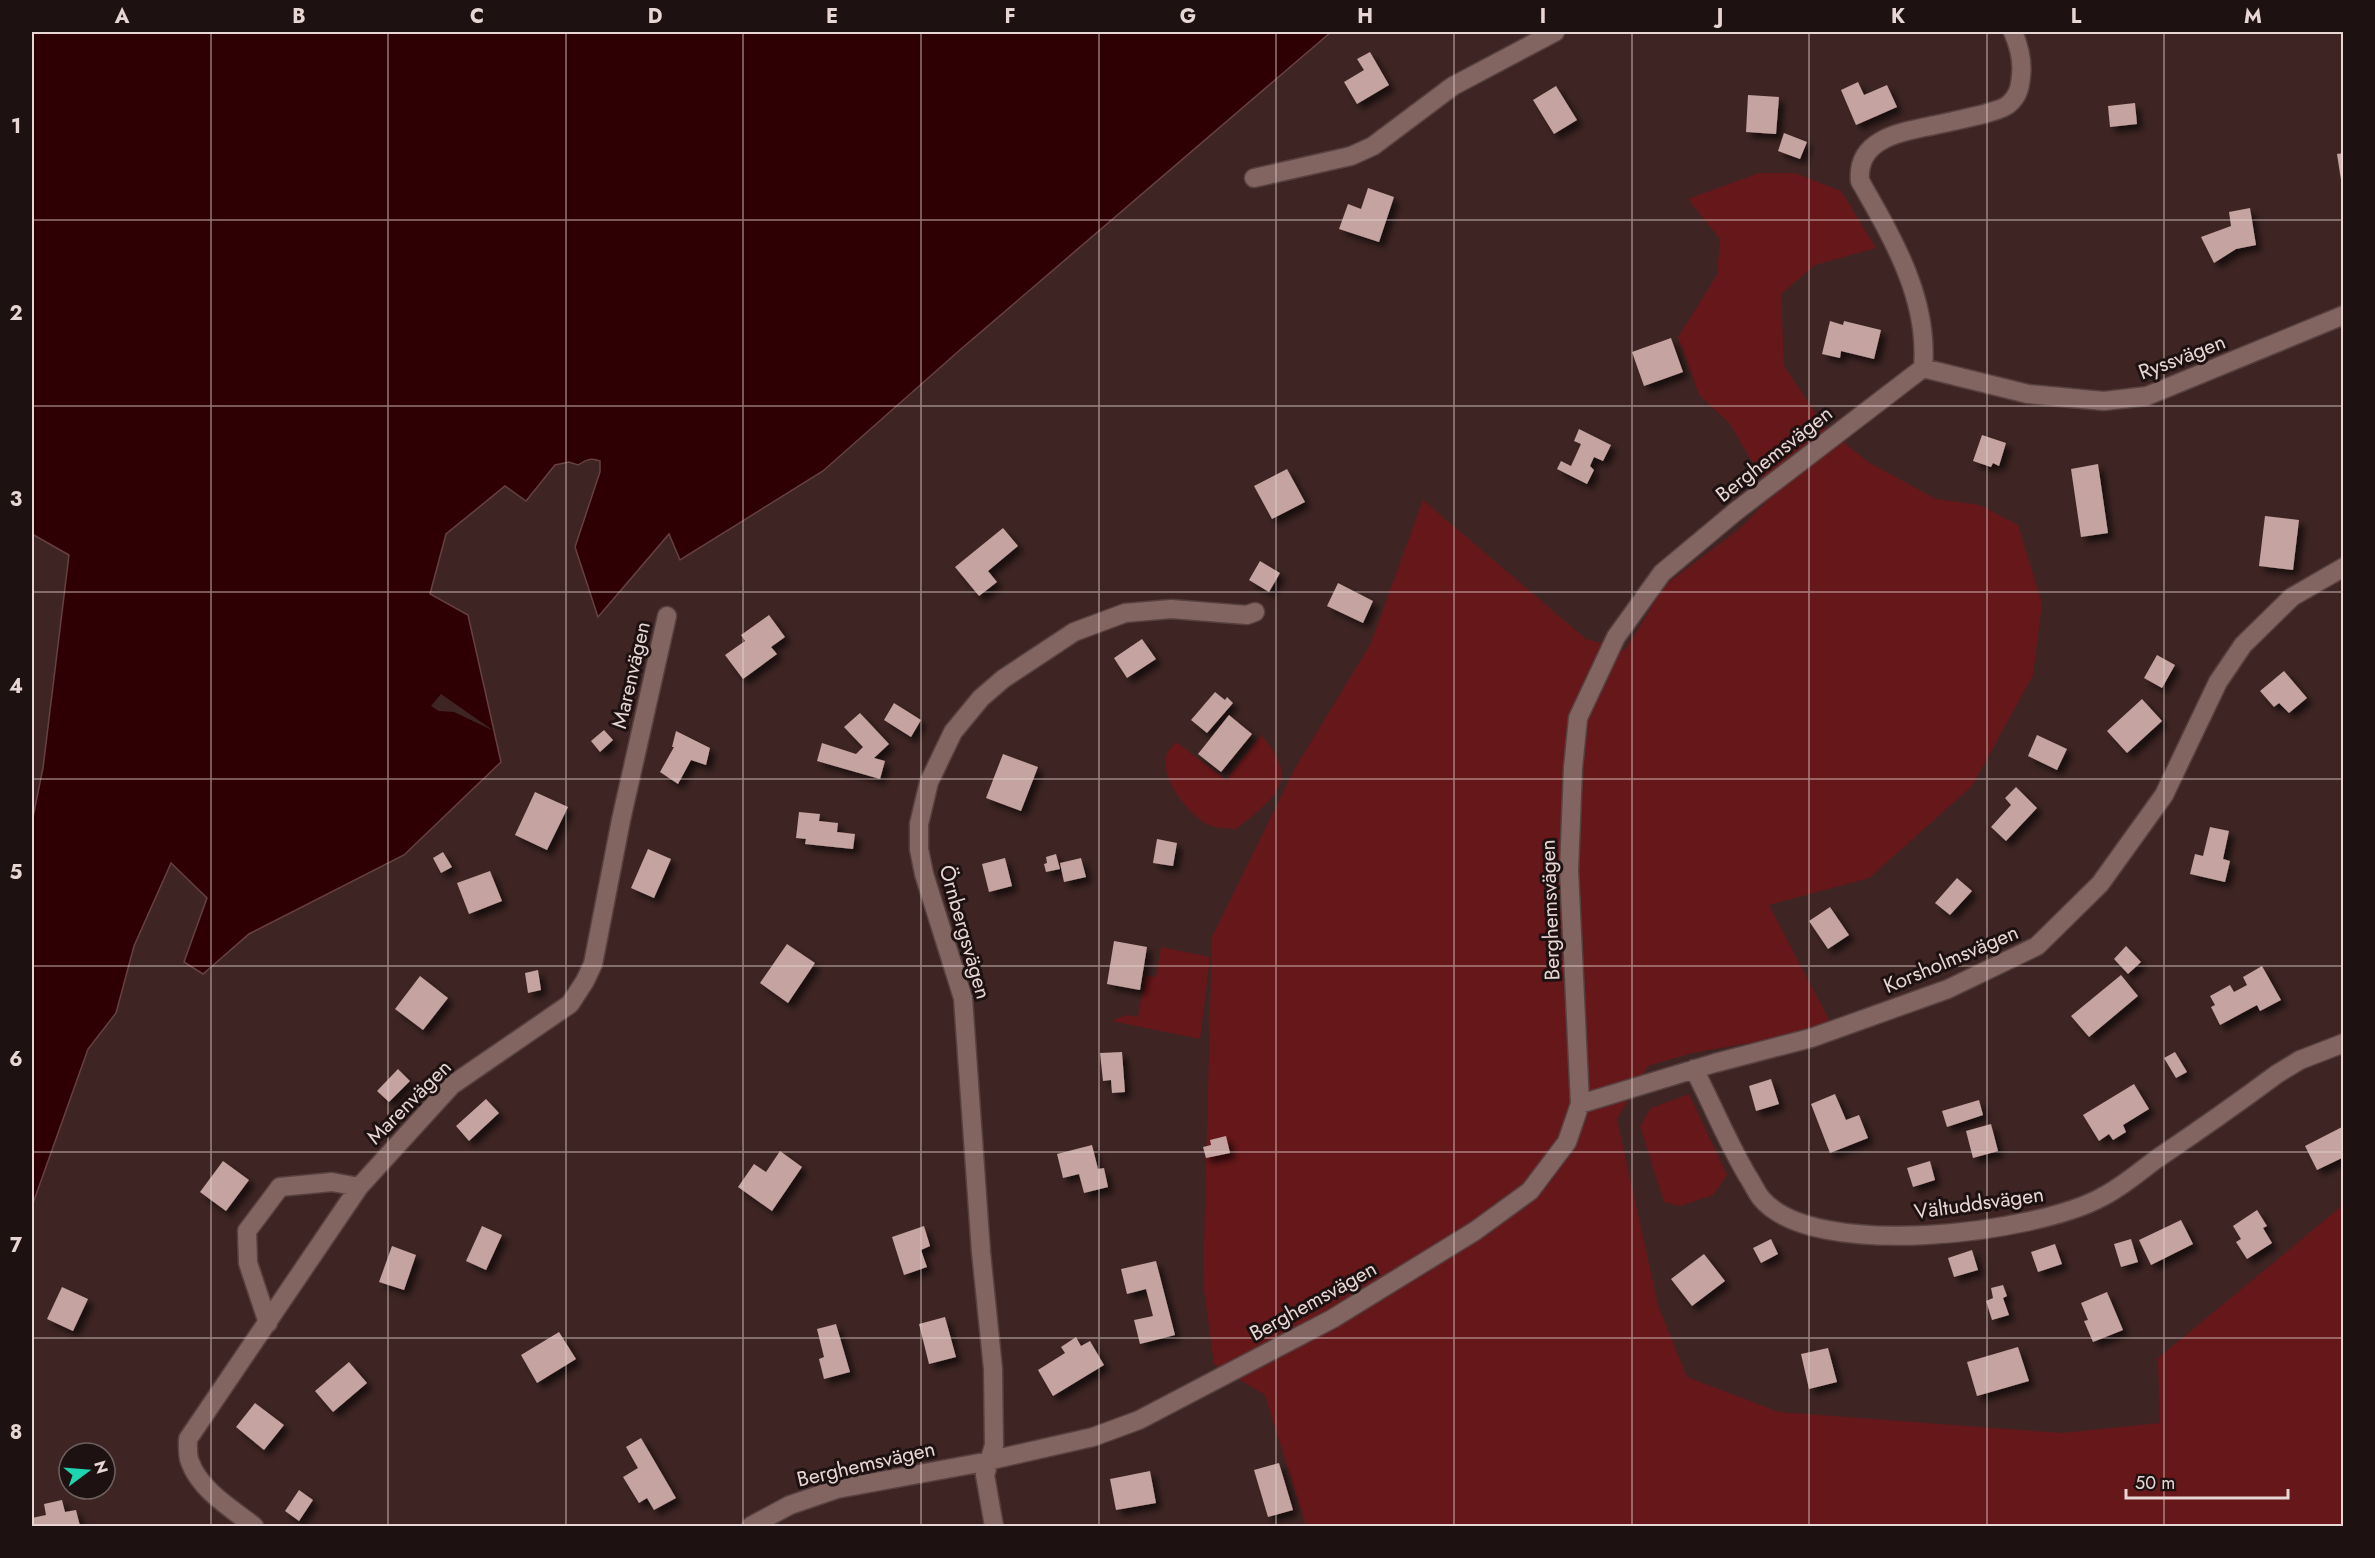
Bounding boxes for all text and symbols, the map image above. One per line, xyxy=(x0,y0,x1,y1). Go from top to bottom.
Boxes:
text: A xyxy=(114,2,130,31)
text: B xyxy=(292,2,306,31)
text: C xyxy=(470,2,484,31)
text: D xyxy=(648,2,662,31)
text: E xyxy=(826,2,838,31)
text: F xyxy=(1004,2,1016,31)
text: G xyxy=(1180,2,1196,31)
text: H xyxy=(1357,2,1373,31)
text: I xyxy=(1540,2,1546,31)
text: J xyxy=(1713,2,1723,31)
text: K xyxy=(1891,2,1905,31)
text: L xyxy=(2071,2,2082,31)
text: M xyxy=(2244,2,2262,31)
text: 1 xyxy=(11,112,21,141)
text: 2 xyxy=(9,299,23,328)
street label: Ryssvägen xyxy=(2134,327,2230,387)
street label: Berghemsvägen xyxy=(1709,399,1839,509)
text: 3 xyxy=(10,485,22,514)
street label: Marenvägen xyxy=(604,619,658,731)
text: 4 xyxy=(9,672,23,701)
street label: Berghemsvägen xyxy=(1533,839,1567,981)
text: 5 xyxy=(10,858,23,887)
street label: Örnbergsvägen xyxy=(932,862,998,1002)
street label: Korsholmsvägen xyxy=(1879,917,2023,1001)
text: 6 xyxy=(9,1045,23,1074)
street label: Marenvägen xyxy=(360,1053,458,1151)
street label: Vältuddsvägen xyxy=(1912,1179,2046,1227)
text: 7 xyxy=(10,1231,23,1260)
street label: Berghemsvägen xyxy=(1244,1254,1382,1348)
text: 8 xyxy=(10,1418,22,1447)
street label: Berghemsvägen xyxy=(794,1434,938,1494)
north arrow xyxy=(57,1441,117,1501)
text: N xyxy=(88,1458,114,1476)
scale bar xyxy=(2126,1462,2288,1500)
text: 50 m xyxy=(2135,1470,2175,1496)

